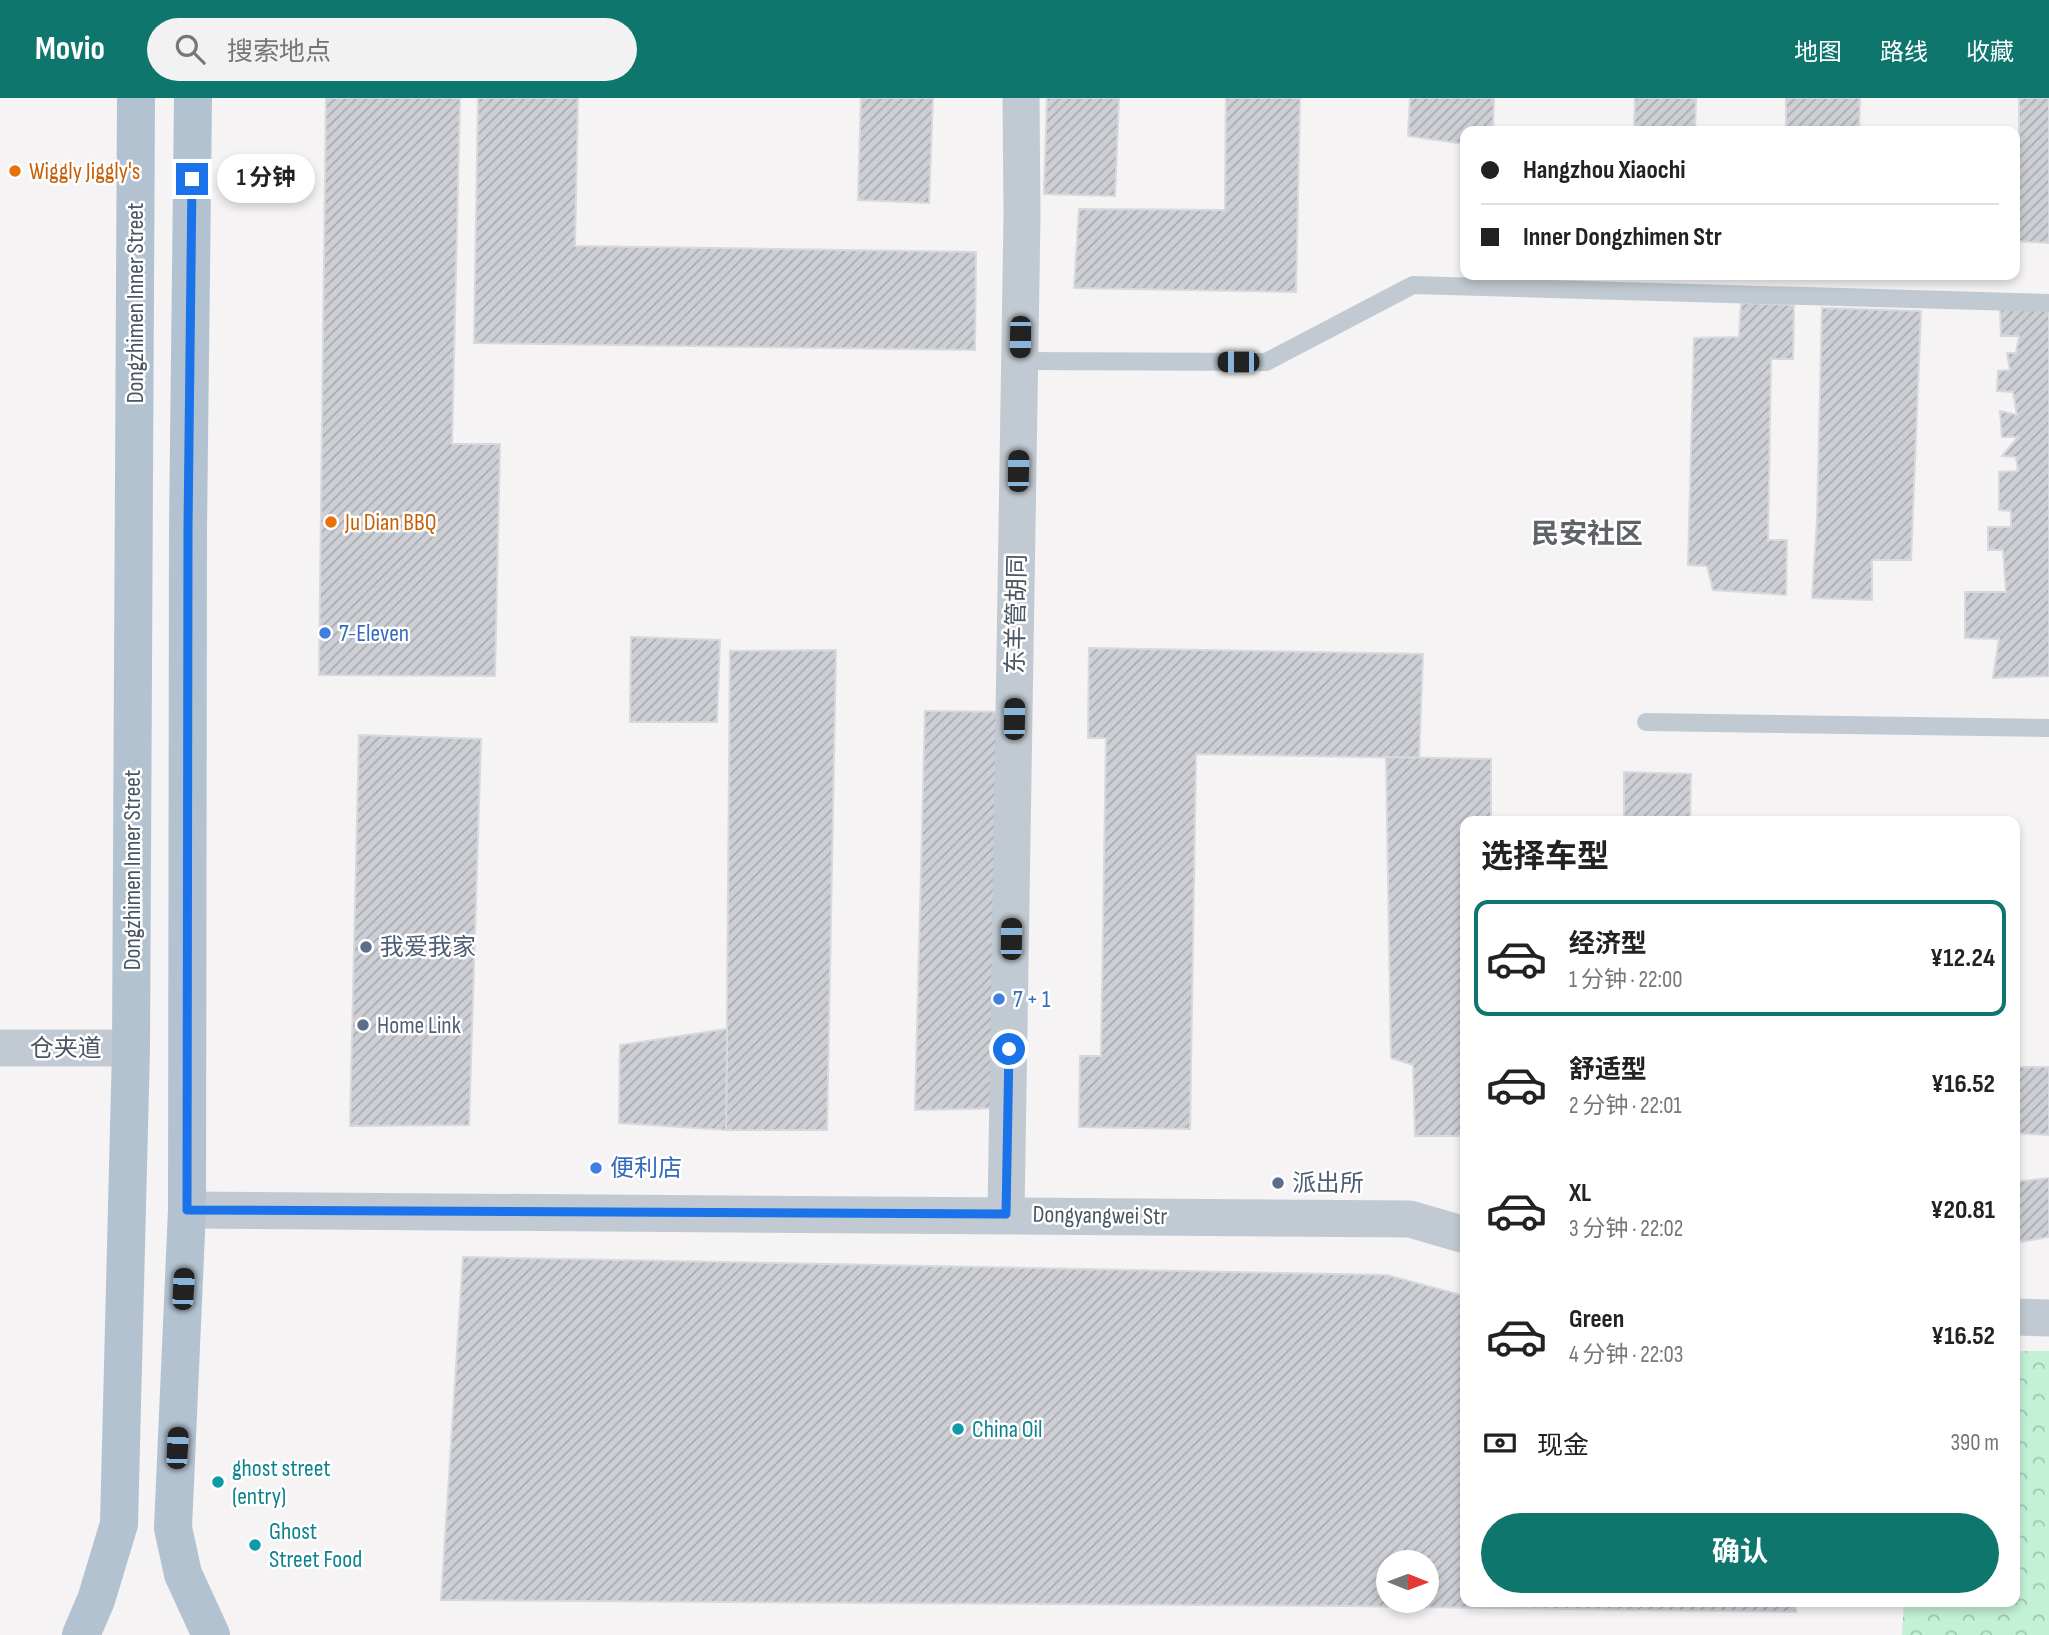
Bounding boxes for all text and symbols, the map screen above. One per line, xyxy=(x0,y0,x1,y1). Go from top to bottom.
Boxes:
search box xyxy=(147,18,637,81)
text: Movio xyxy=(35,29,105,69)
icon: search xyxy=(171,30,209,68)
text: 搜索地点 xyxy=(227,37,331,68)
text: 地图 xyxy=(1794,38,1842,67)
text: 路线 xyxy=(1880,38,1928,67)
text: 收藏 xyxy=(1966,38,2014,67)
callout: 1 分钟 xyxy=(216,154,314,204)
text: Hangzhou Xiaochi xyxy=(1523,155,1686,186)
place label: Wiggly Jiggly's xyxy=(29,157,140,186)
marker: Wiggly Jiggly's xyxy=(7,163,23,179)
route end xyxy=(176,163,208,195)
text: 1 分钟 xyxy=(237,164,295,192)
street label: Dongzhimen Inner Street xyxy=(121,203,150,403)
text: Inner Dongzhimen Str xyxy=(1523,222,1722,253)
car xyxy=(1010,316,1031,358)
car xyxy=(1218,352,1260,373)
car xyxy=(1008,450,1029,492)
place label: Ju Dian BBQ xyxy=(344,508,437,537)
marker: Ju Dian BBQ xyxy=(323,514,339,530)
district label: 民安社区 xyxy=(1531,518,1643,551)
street label: 东羊管胡同 xyxy=(1001,554,1032,674)
place label: 7-Eleven xyxy=(339,619,409,648)
marker: 7-Eleven xyxy=(317,625,333,641)
car xyxy=(1004,698,1025,740)
street label: Dongzhimen Inner Street xyxy=(118,770,147,970)
text: 选择车型 xyxy=(1481,838,1609,877)
car xyxy=(1001,918,1022,960)
icon: car xyxy=(1485,927,1548,990)
text: 经济型 xyxy=(1569,929,1647,960)
place label: 我爱我家 xyxy=(380,933,476,962)
marker: 我爱我家 xyxy=(358,939,374,955)
text: ¥12.24 xyxy=(1930,943,1995,974)
text: 1 分钟 · 22:00 xyxy=(1569,966,1682,994)
place label: 7 + 1 xyxy=(1013,985,1051,1014)
marker: 7 + 1 xyxy=(991,991,1007,1007)
place label: Home Link xyxy=(377,1011,461,1040)
marker: Home Link xyxy=(355,1017,371,1033)
route start xyxy=(993,1033,1025,1065)
street label: 仓夹道 xyxy=(30,1034,102,1063)
icon: car xyxy=(1485,1053,1548,1116)
text: 舒适型 xyxy=(1569,1055,1647,1086)
text: ¥16.52 xyxy=(1931,1069,1995,1100)
text: 2 分钟 · 22:01 xyxy=(1569,1092,1682,1120)
place label: 便利店 xyxy=(610,1154,682,1183)
marker: 便利店 xyxy=(588,1160,604,1176)
place label: 派出所 xyxy=(1292,1169,1364,1198)
marker: 派出所 xyxy=(1270,1175,1286,1191)
text: XL xyxy=(1569,1178,1591,1209)
icon: car xyxy=(1485,1179,1548,1242)
text: ¥20.81 xyxy=(1930,1195,1995,1226)
street label: Dongyangwei Str xyxy=(1032,1200,1168,1231)
text: 3 分钟 · 22:02 xyxy=(1569,1215,1683,1243)
car xyxy=(172,1267,195,1311)
text: Green xyxy=(1569,1304,1624,1335)
icon: car xyxy=(1485,1305,1548,1368)
text: ¥16.52 xyxy=(1931,1321,1995,1352)
text: 4 分钟 · 22:03 xyxy=(1569,1341,1683,1369)
place label: China Oil xyxy=(972,1415,1042,1444)
marker: China Oil xyxy=(950,1421,966,1437)
icon: cash xyxy=(1481,1424,1519,1462)
car xyxy=(166,1426,189,1470)
text: 390 m xyxy=(1950,1429,1999,1457)
text: 现金 xyxy=(1537,1431,1589,1462)
place label: ghost street (entry) xyxy=(232,1454,331,1511)
marker: ghost street (entry) xyxy=(210,1474,226,1490)
button: 确认 xyxy=(1481,1513,1999,1593)
place label: Ghost Street Food xyxy=(269,1517,362,1574)
marker: Ghost Street Food xyxy=(247,1537,263,1553)
north arrow xyxy=(1376,1550,1438,1614)
map controls xyxy=(1376,1550,1439,1613)

